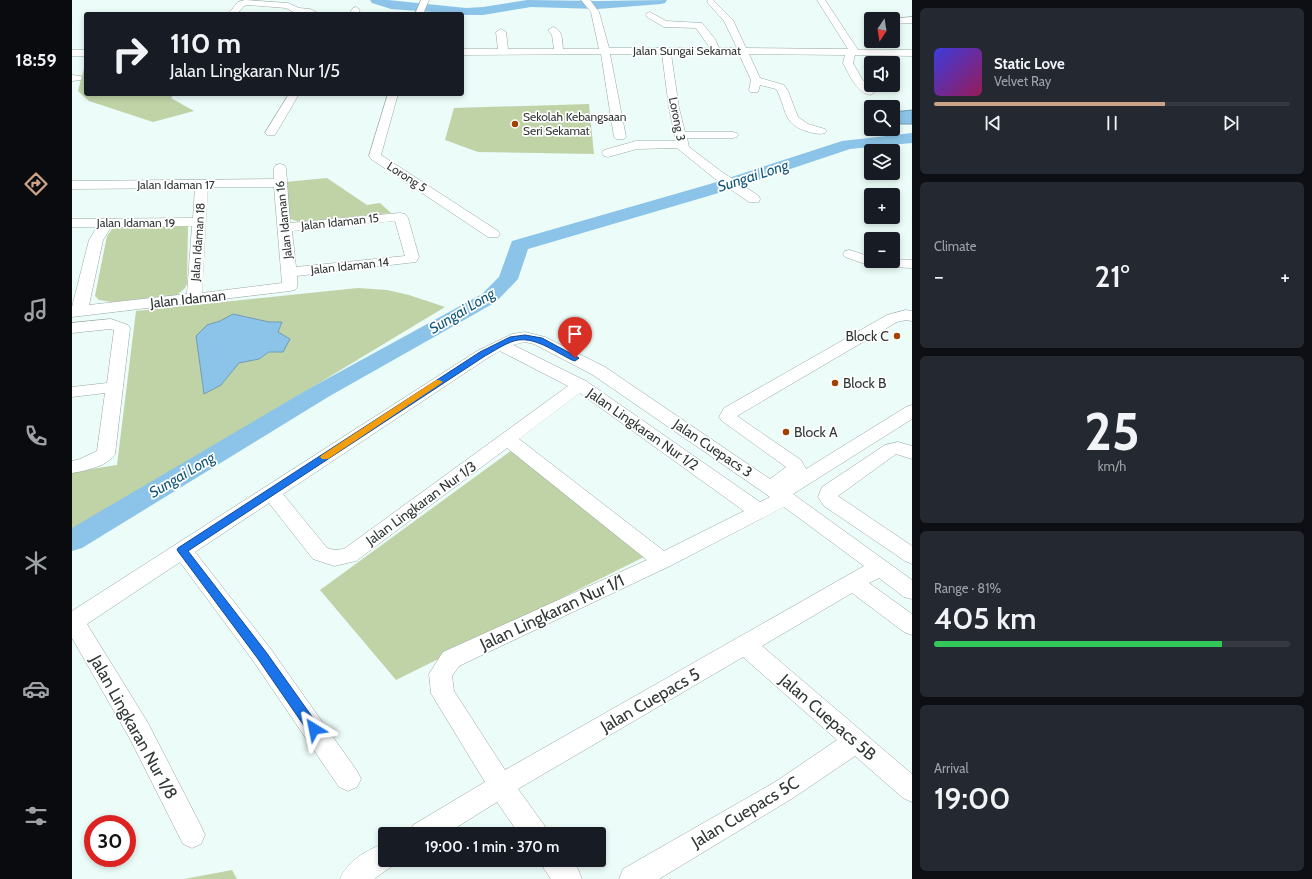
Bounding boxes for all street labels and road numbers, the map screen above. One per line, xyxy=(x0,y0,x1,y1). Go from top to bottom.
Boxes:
street label: Jalan Sungai Sekamat xyxy=(632,43,741,58)
street label: Lorong 3 xyxy=(666,96,689,142)
street label: Lorong 5 xyxy=(384,158,430,195)
street label: Jalan Idaman 17 xyxy=(136,177,215,192)
street label: Jalan Idaman 16 xyxy=(272,180,295,261)
street label: Jalan Idaman 18 xyxy=(187,202,208,283)
street label: Jalan Idaman 15 xyxy=(299,210,380,233)
street label: Jalan Idaman 19 xyxy=(96,215,175,230)
street label: Jalan Idaman 14 xyxy=(309,254,390,277)
street label: Jalan Idaman xyxy=(148,286,227,312)
street label: Jalan Lingkaran Nur 1/2 xyxy=(583,383,702,474)
street label: Jalan Cuepacs 3 xyxy=(669,414,756,481)
street label: Jalan Lingkaran Nur 1/3 xyxy=(361,457,480,550)
street label: Jalan Lingkaran Nur 1/1 xyxy=(476,570,627,655)
street label: Jalan Lingkaran Nur 1/8 xyxy=(86,651,182,803)
street label: Jalan Cuepacs 5 xyxy=(596,664,703,737)
street label: Jalan Cuepacs 5B xyxy=(775,669,880,764)
street label: Jalan Cuepacs 5C xyxy=(687,772,802,852)

